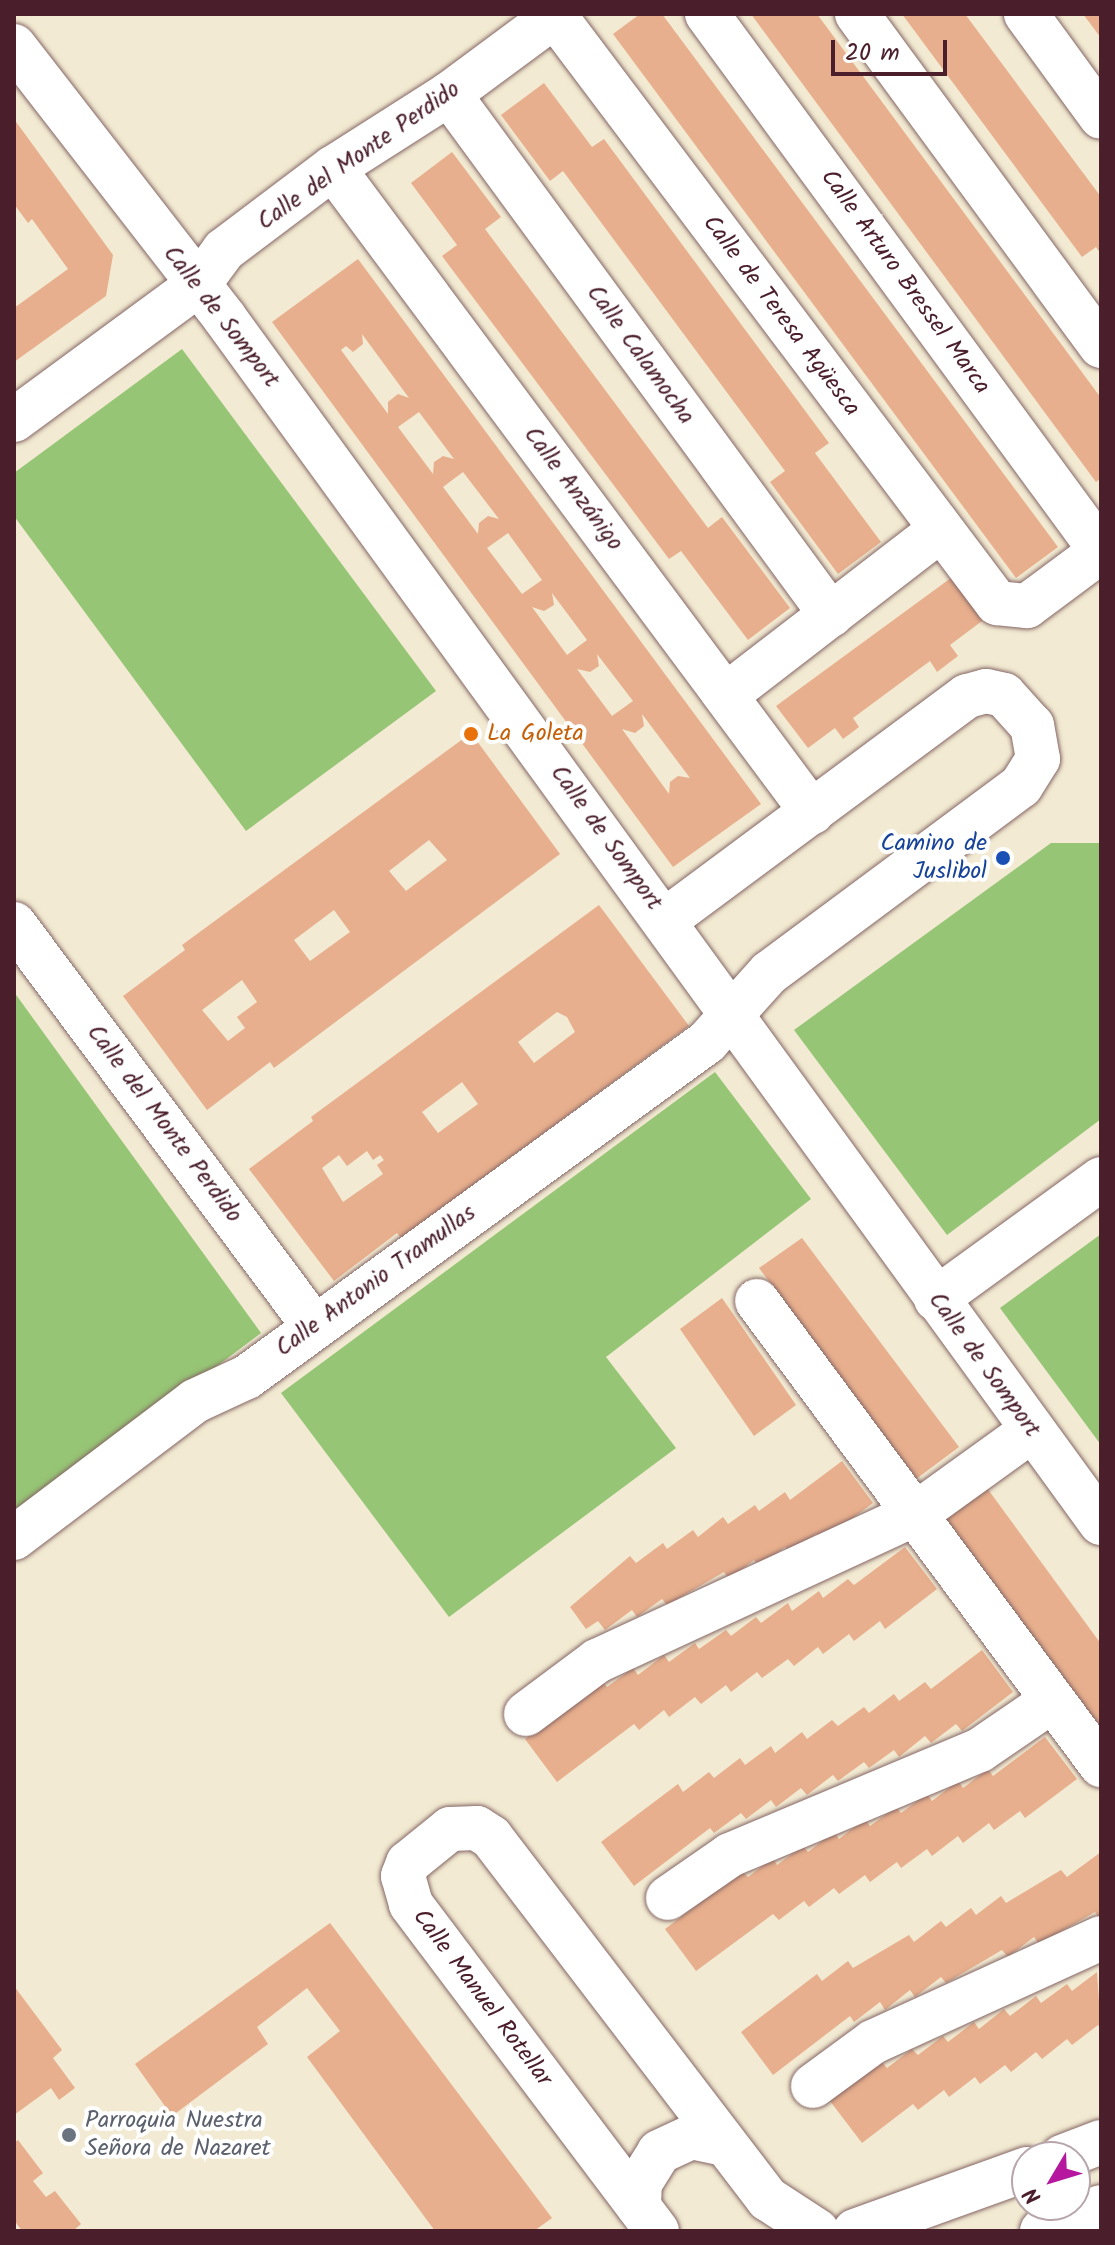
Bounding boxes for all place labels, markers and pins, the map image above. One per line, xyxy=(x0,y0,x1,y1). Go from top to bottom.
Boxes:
place label: La Goleta xyxy=(487,720,584,748)
marker: La Goleta xyxy=(462,725,480,743)
place label: Camino de Juslibol xyxy=(880,830,987,886)
marker: Camino de Juslibol xyxy=(994,849,1012,867)
place label: Parroquia Nuestra Señora de Nazaret xyxy=(85,2107,271,2163)
marker: Parroquia Nuestra Señora de Nazaret xyxy=(60,2126,78,2144)

